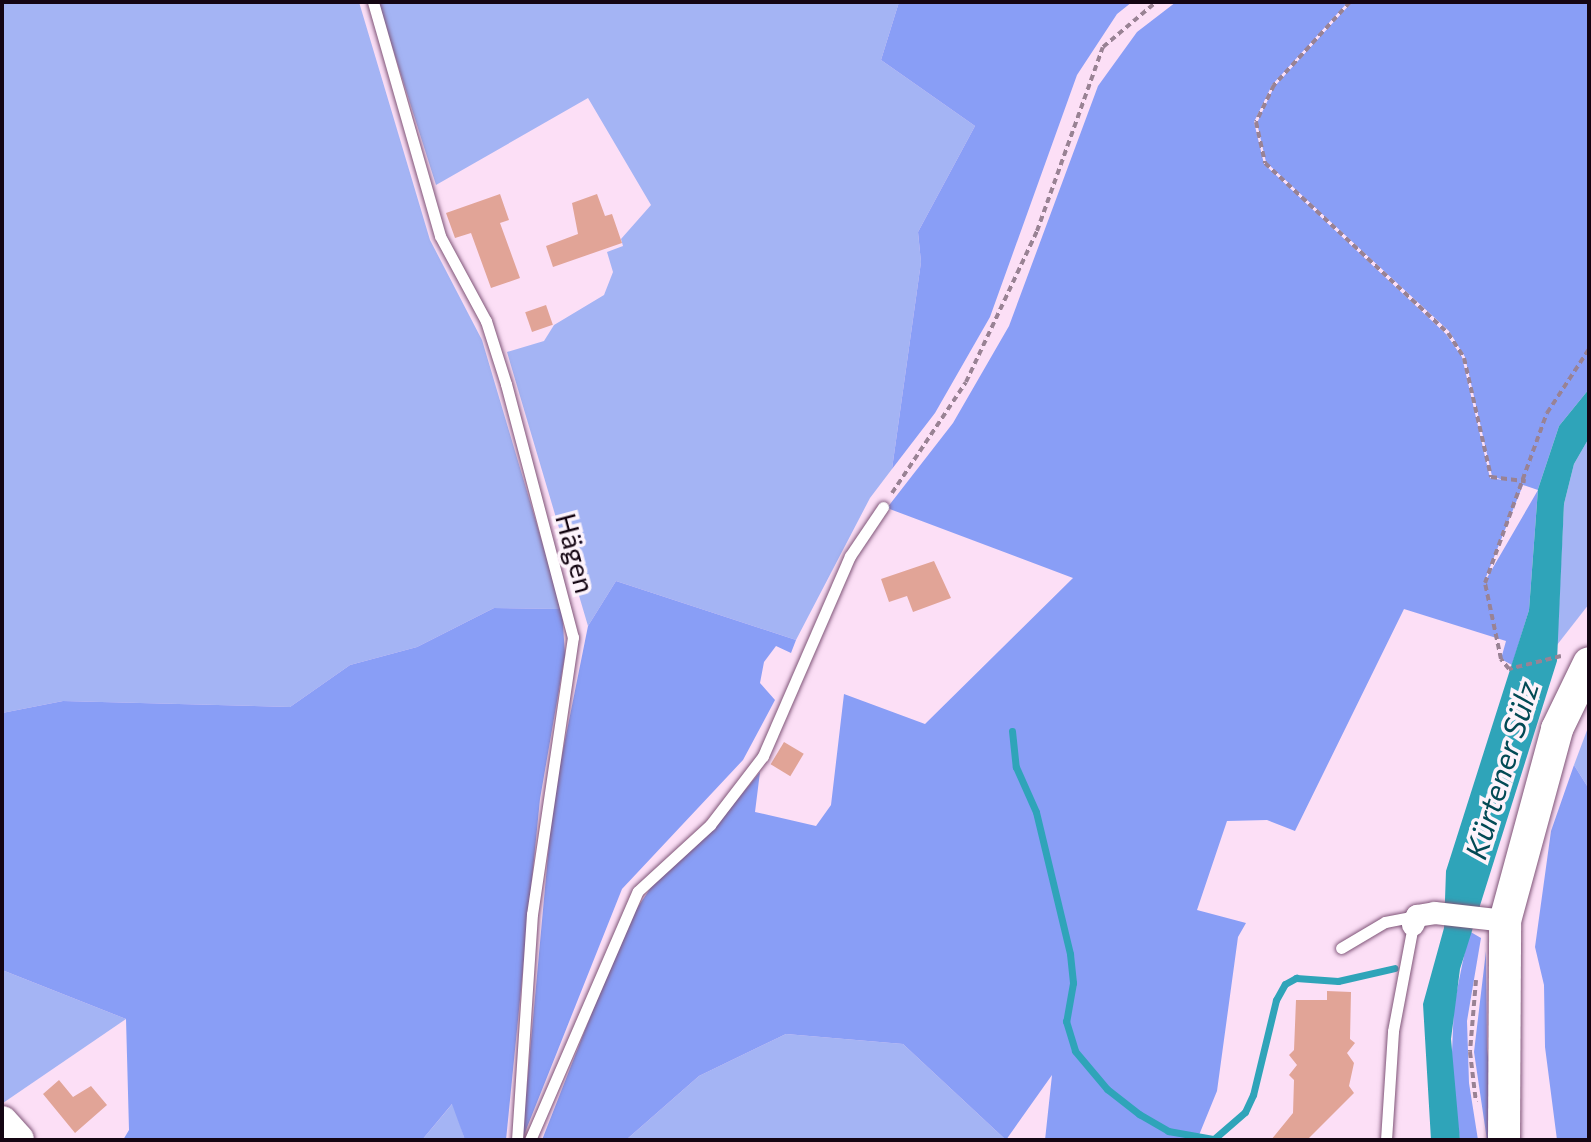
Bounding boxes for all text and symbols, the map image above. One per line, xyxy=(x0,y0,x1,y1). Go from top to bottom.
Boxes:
street label: Hägen xyxy=(549,509,603,597)
water label: Kürtener Sülz xyxy=(1457,677,1545,863)

